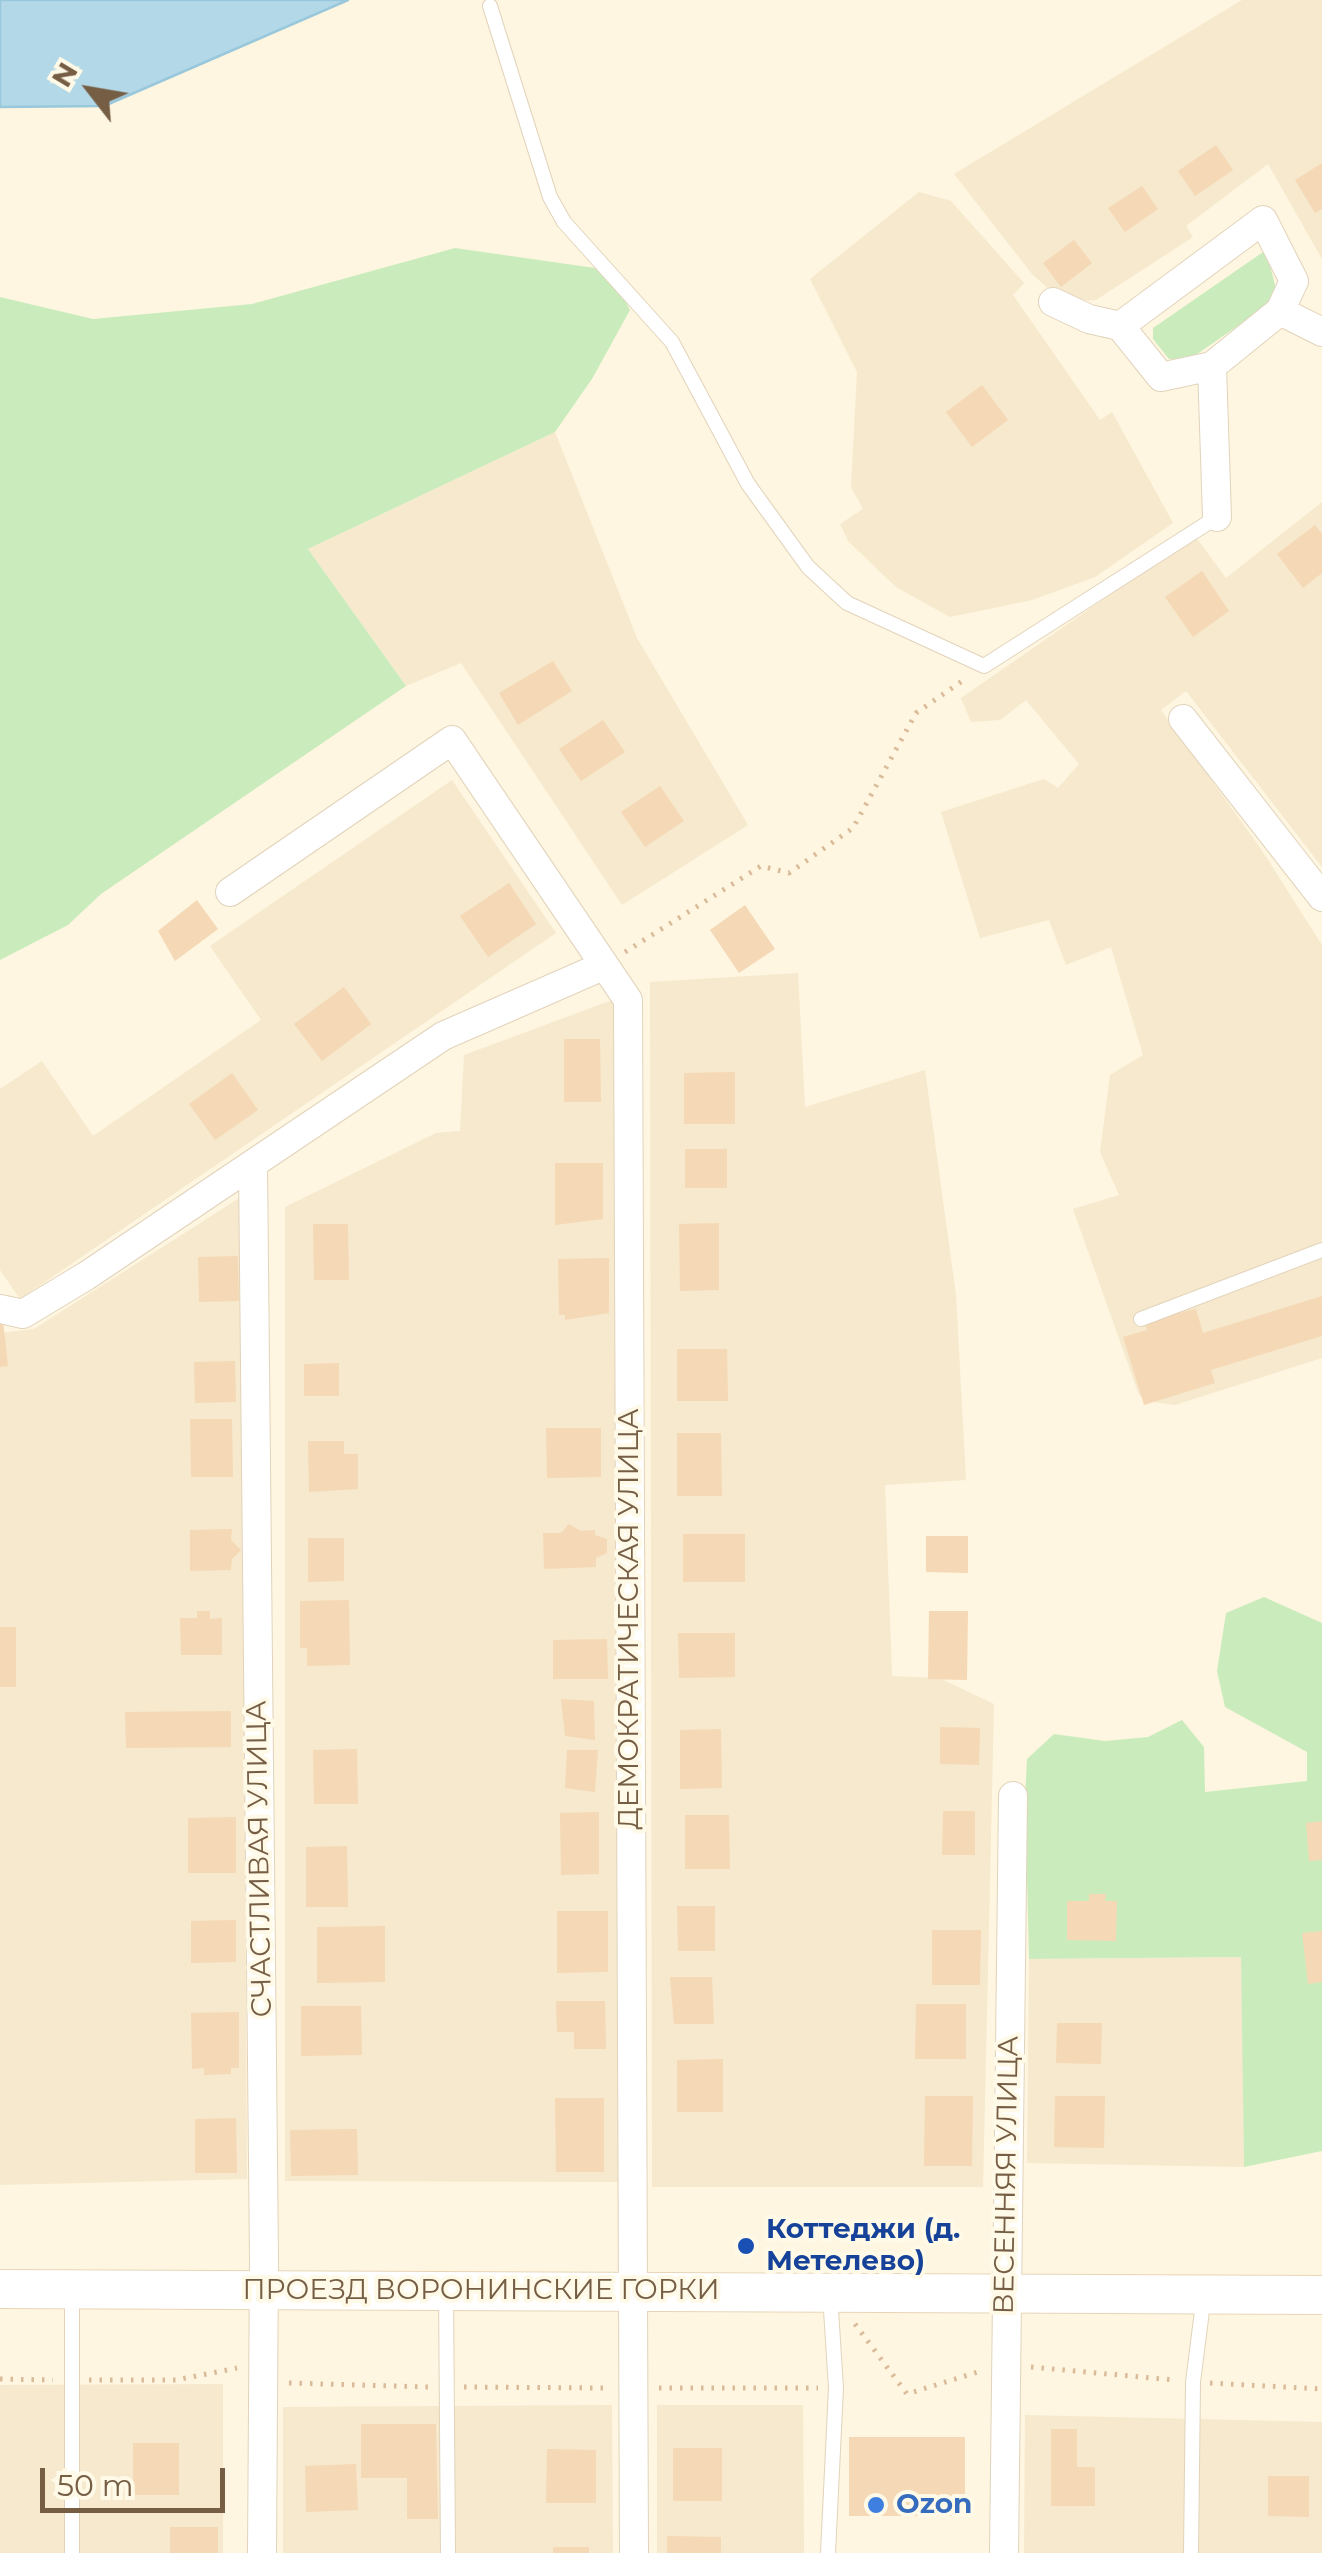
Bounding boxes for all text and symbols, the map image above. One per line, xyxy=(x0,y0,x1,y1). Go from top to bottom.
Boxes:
north arrow xyxy=(40,40,140,140)
text: N xyxy=(44,56,85,93)
street label: ДЕМОКРАТИЧЕСКАЯ УЛИЦА xyxy=(613,1409,647,1829)
street label: СЧАСТЛИВАЯ УЛИЦА xyxy=(240,1700,280,2018)
street label: ВЕСЕННЯЯ УЛИЦА xyxy=(988,2035,1026,2315)
place label: Коттеджи (д. Метелево) xyxy=(766,2213,960,2279)
marker: Коттеджи (д. Метелево) xyxy=(735,2235,757,2257)
street label: ПРОЕЗД ВОРОНИНСКИЕ ГОРКИ xyxy=(242,2274,720,2308)
scale bar xyxy=(45,2448,230,2510)
text: 50 m xyxy=(57,2467,134,2504)
place label: Ozon xyxy=(896,2488,972,2522)
marker: Ozon xyxy=(865,2494,887,2516)

